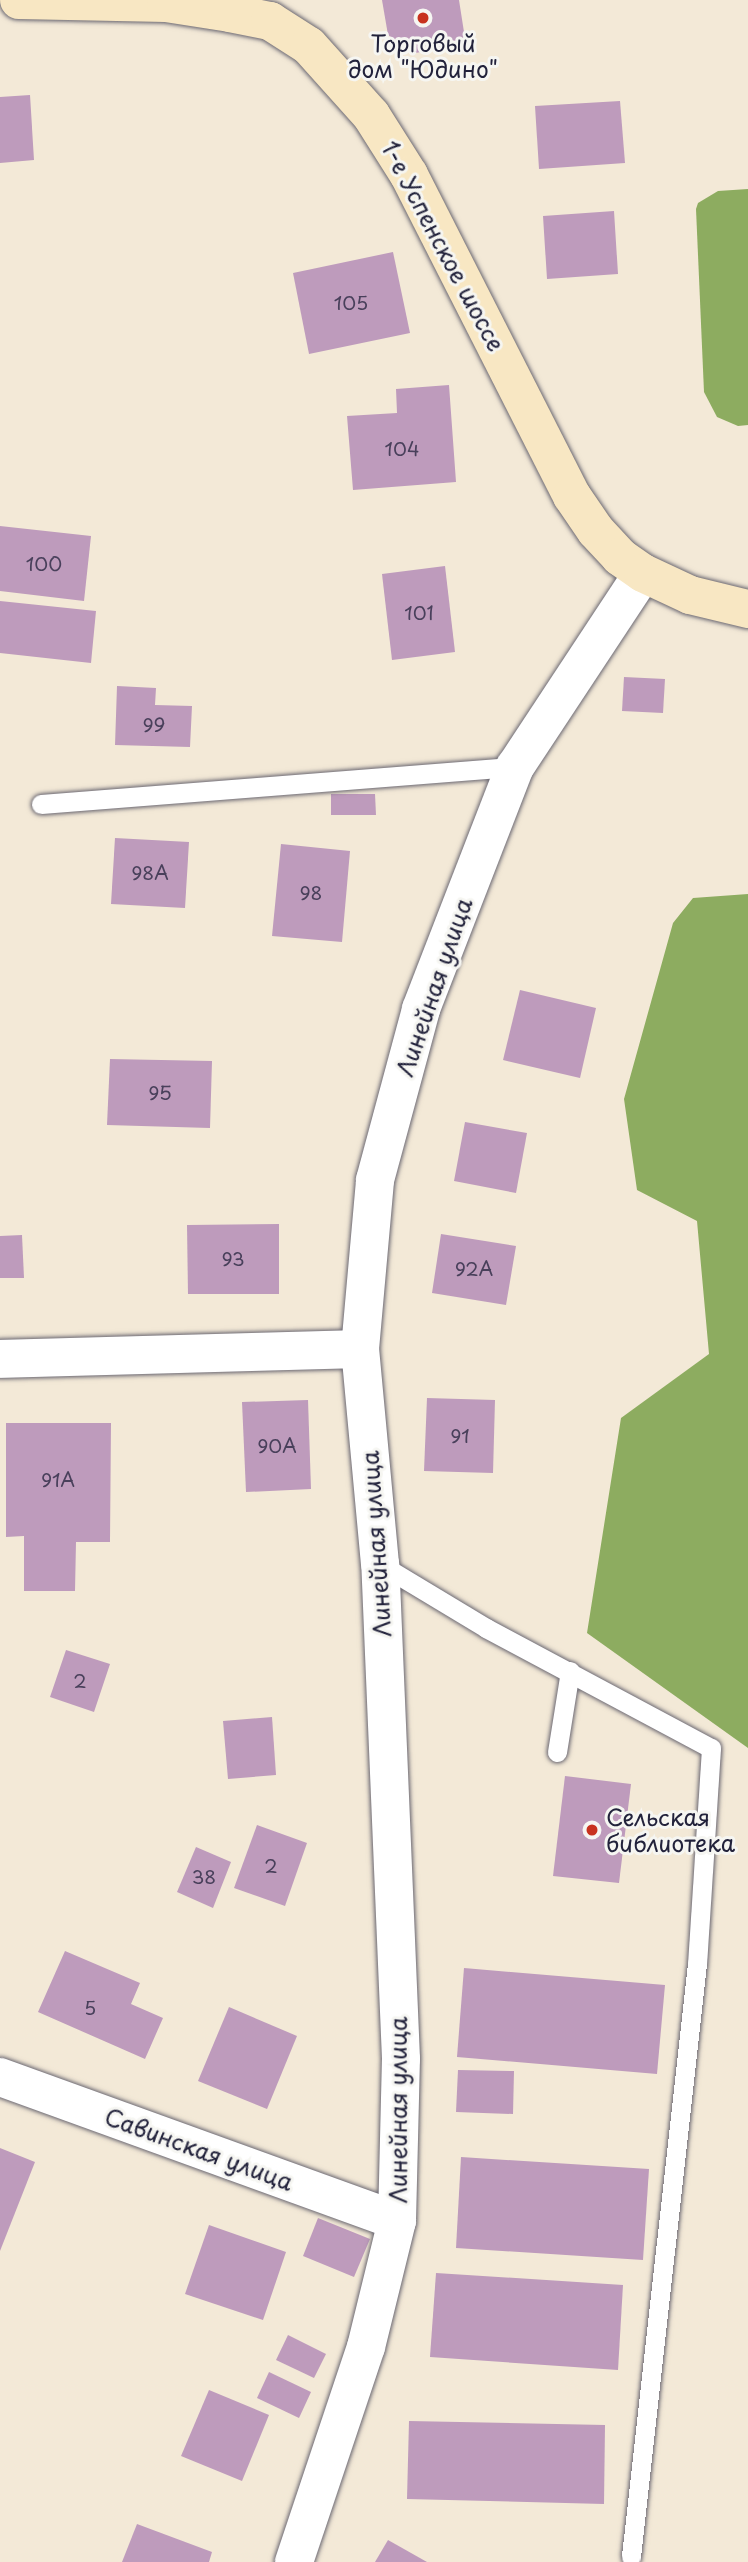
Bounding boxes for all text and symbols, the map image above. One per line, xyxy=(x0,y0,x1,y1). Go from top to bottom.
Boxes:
marker: Торговый дом "Юдино" xyxy=(415,10,431,26)
place label: Торговый дом "Юдино" xyxy=(348,29,498,83)
street label: 1-е Успенское шоссе xyxy=(376,136,510,356)
house number: 105 xyxy=(334,292,368,314)
house number: 104 xyxy=(385,438,419,460)
house number: 100 xyxy=(26,553,62,575)
house number: 101 xyxy=(404,602,434,624)
house number: 99 xyxy=(142,714,166,736)
house number: 98А xyxy=(131,862,169,884)
house number: 98 xyxy=(300,882,322,904)
street label: Линейная улица xyxy=(390,894,478,1080)
house number: 95 xyxy=(148,1082,172,1104)
house number: 93 xyxy=(221,1248,245,1270)
house number: 92А xyxy=(455,1258,493,1280)
house number: 91 xyxy=(450,1425,470,1447)
house number: 90А xyxy=(257,1435,297,1457)
street label: Линейная улица xyxy=(356,1450,396,1638)
house number: 91А xyxy=(41,1469,75,1491)
house number: 2 xyxy=(73,1670,87,1692)
place label: Сельская библиотека xyxy=(606,1803,735,1857)
marker: Сельская библиотека xyxy=(584,1822,600,1838)
house number: 2 xyxy=(264,1855,278,1877)
house number: 38 xyxy=(192,1866,216,1888)
house number: 5 xyxy=(84,1997,96,2019)
street label: Линейная улица xyxy=(384,2016,412,2204)
street label: Савинская улица xyxy=(101,2102,297,2196)

